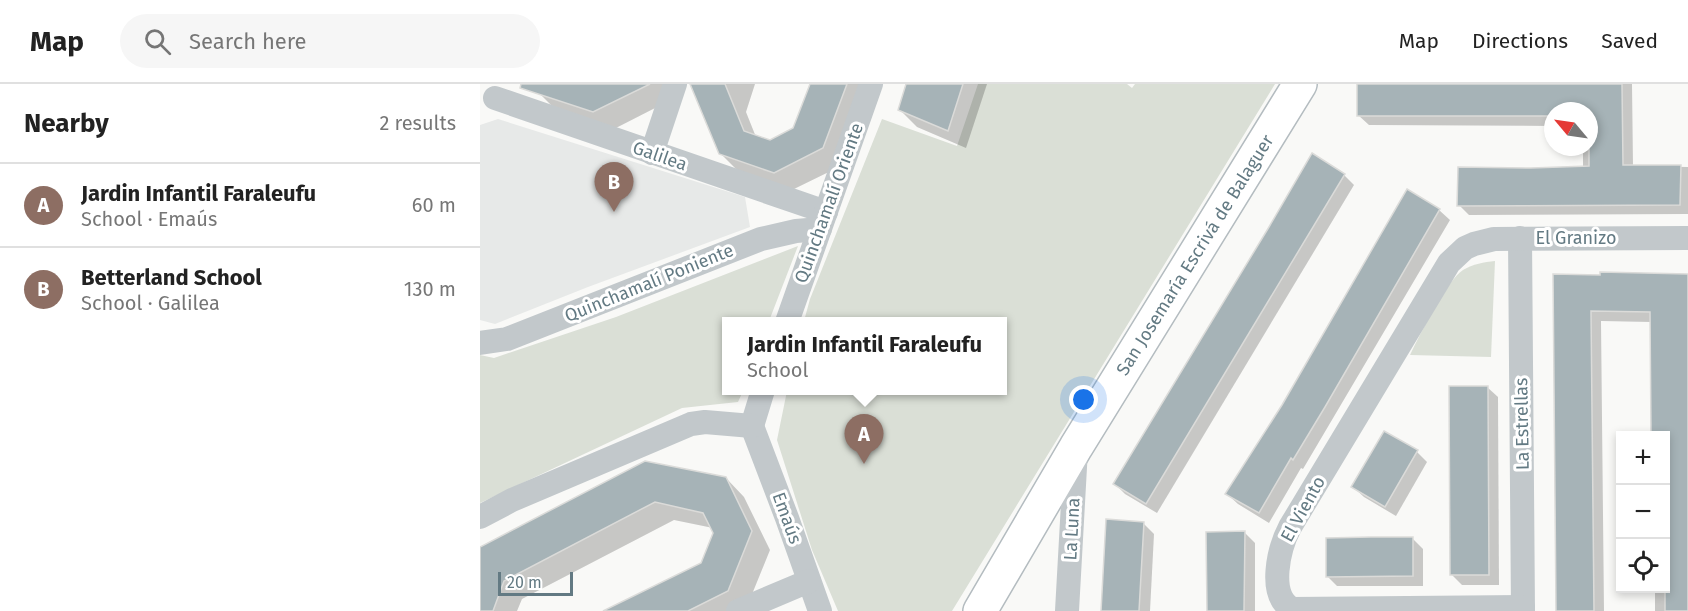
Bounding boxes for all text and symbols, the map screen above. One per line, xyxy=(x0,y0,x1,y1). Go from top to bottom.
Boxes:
search box xyxy=(120,14,540,68)
text: Map xyxy=(30,25,84,58)
icon: search xyxy=(141,25,174,58)
text: Search here xyxy=(189,28,307,55)
text: Map xyxy=(1399,28,1439,54)
text: Directions xyxy=(1472,28,1568,54)
text: Saved xyxy=(1601,28,1658,54)
north arrow xyxy=(1544,102,1598,156)
text: Nearby xyxy=(24,108,109,139)
text: 2 results xyxy=(379,111,456,135)
street label: Quinchamalí Oriente xyxy=(790,120,868,286)
street label: San Josemaría Escrivá de Balaguer xyxy=(1112,131,1278,379)
street label: Galilea xyxy=(630,136,690,176)
pin: B xyxy=(594,162,634,212)
text: Jardin Infantil Faraleufu xyxy=(81,180,316,207)
text: A xyxy=(38,193,49,217)
text: 60 m xyxy=(412,193,456,217)
text: School · Emaús xyxy=(81,207,217,231)
street label: El Granizo xyxy=(1536,227,1616,249)
street label: Quinchamalí Poniente xyxy=(561,239,737,327)
text: Betterland School xyxy=(81,264,262,291)
text: B xyxy=(37,277,50,301)
text: 130 m xyxy=(404,277,456,301)
text: School · Galilea xyxy=(81,291,220,315)
popup xyxy=(722,317,1007,395)
text: Jardin Infantil Faraleufu xyxy=(747,331,982,358)
text: School xyxy=(747,358,808,382)
street label: La Estrellas xyxy=(1510,378,1534,470)
your location xyxy=(1069,385,1098,414)
pin: A xyxy=(844,414,884,464)
map controls xyxy=(1616,431,1670,593)
button: + xyxy=(1616,431,1670,485)
street label: El Viento xyxy=(1276,472,1330,546)
button: − xyxy=(1616,485,1670,539)
street label: Emaús xyxy=(768,489,806,547)
street label: La Luna xyxy=(1059,497,1085,561)
button: locate xyxy=(1616,539,1670,593)
scale bar xyxy=(498,569,573,596)
text: 20 m xyxy=(507,573,542,592)

